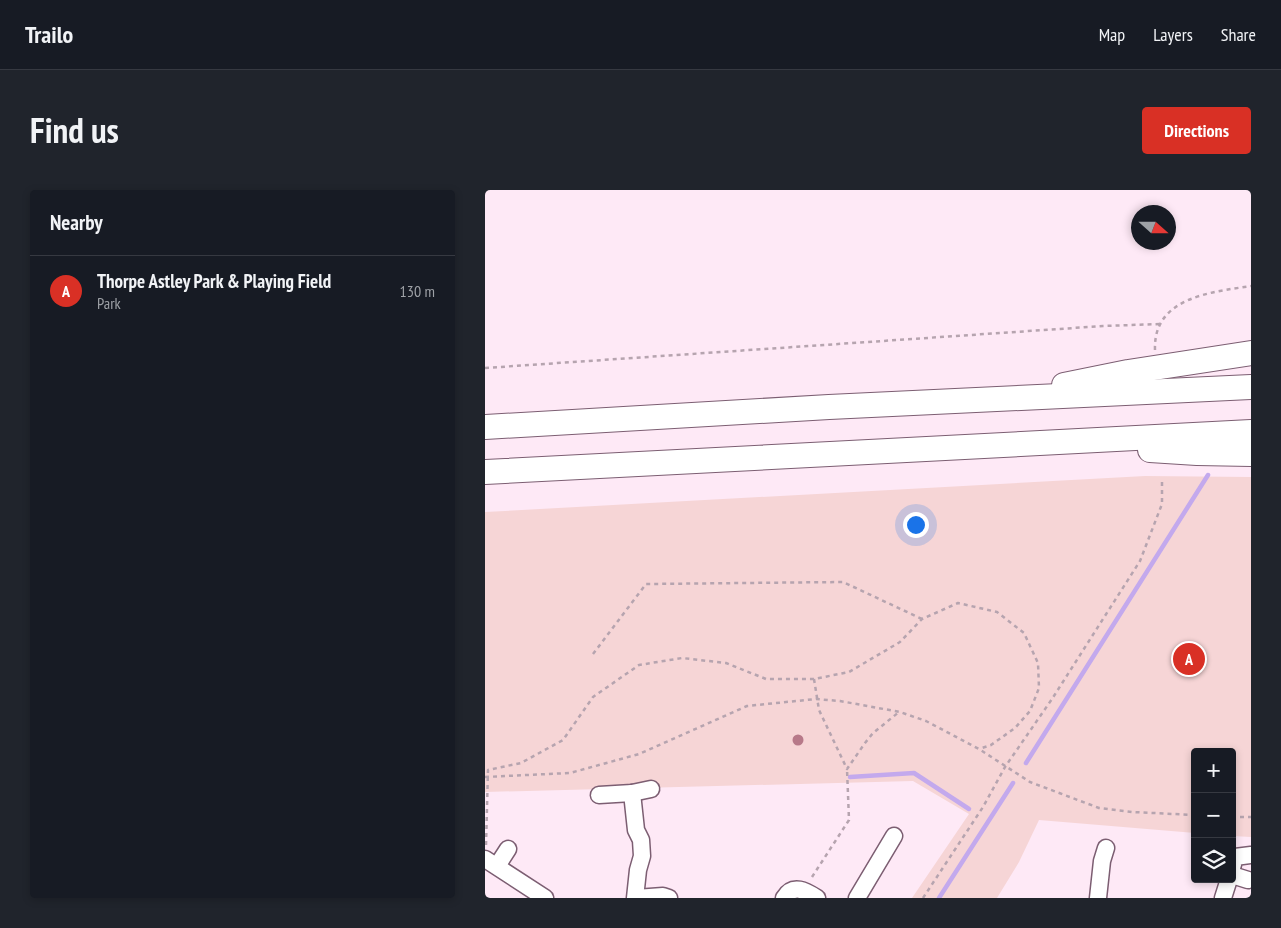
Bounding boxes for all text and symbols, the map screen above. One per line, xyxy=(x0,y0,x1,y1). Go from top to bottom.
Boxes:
text: Trailo xyxy=(25,19,73,50)
text: Map xyxy=(1099,23,1125,46)
text: Layers xyxy=(1153,23,1193,46)
text: Share xyxy=(1221,23,1256,46)
text: Find us xyxy=(30,107,119,153)
button: Directions xyxy=(1142,107,1251,154)
north arrow xyxy=(1131,205,1176,250)
text: Nearby xyxy=(50,209,103,236)
text: Thorpe Astley Park & Playing Field xyxy=(97,269,331,293)
text: A xyxy=(62,281,70,301)
text: 130 m xyxy=(400,281,435,301)
text: Park xyxy=(97,293,121,313)
your location xyxy=(903,512,929,538)
pin: A xyxy=(1173,640,1205,678)
map controls xyxy=(1191,748,1236,883)
button: + xyxy=(1191,748,1236,793)
button: − xyxy=(1191,793,1236,838)
button: layers xyxy=(1191,838,1236,883)

